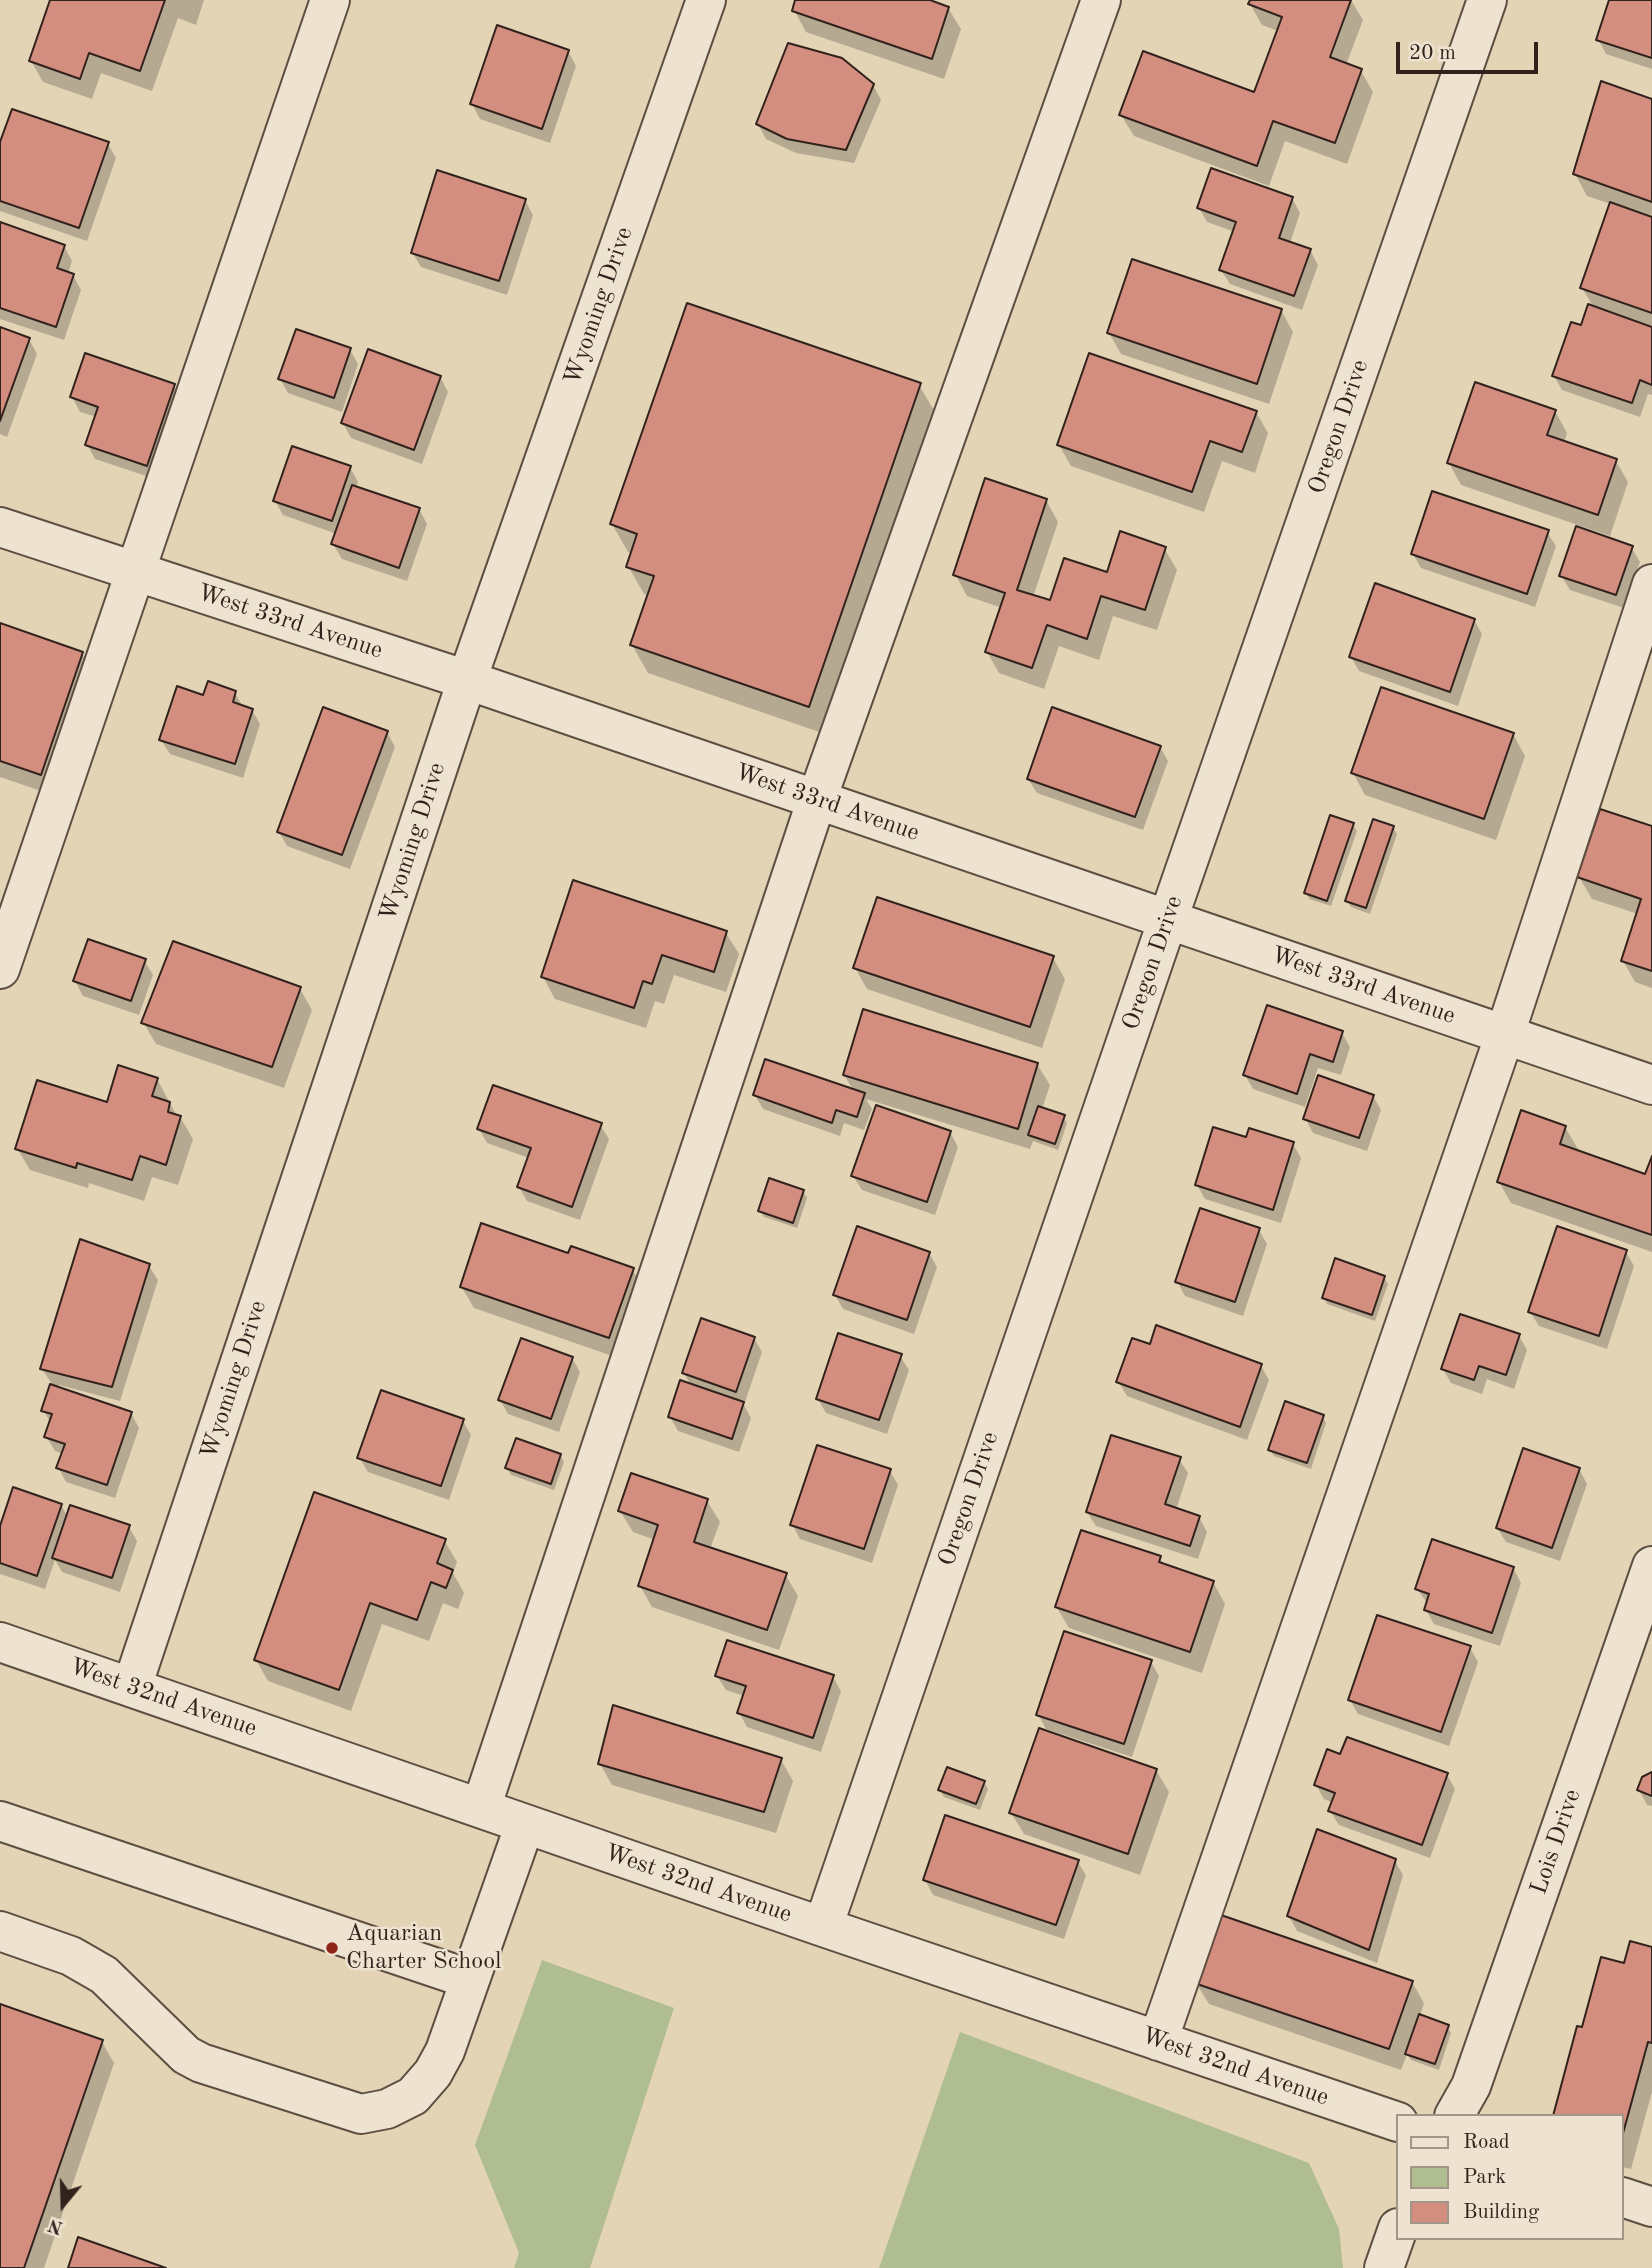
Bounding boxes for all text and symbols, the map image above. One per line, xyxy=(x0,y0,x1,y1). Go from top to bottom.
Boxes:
scale bar xyxy=(1400,28,1542,72)
text: 20 m xyxy=(1409,43,1456,64)
street label: Wyoming Drive xyxy=(559,223,639,389)
street label: Oregon Drive xyxy=(1303,356,1375,498)
street label: West 33rd Avenue xyxy=(194,578,386,666)
street label: West 33rd Avenue xyxy=(731,758,923,848)
street label: Wyoming Drive xyxy=(374,759,452,925)
street label: Oregon Drive xyxy=(1117,892,1189,1034)
street label: West 33rd Avenue xyxy=(1267,941,1459,1031)
street label: Wyoming Drive xyxy=(195,1297,273,1463)
street label: Oregon Drive xyxy=(933,1428,1005,1570)
street label: West 32nd Avenue xyxy=(66,1652,260,1744)
street label: Lois Drive xyxy=(1525,1786,1587,1898)
street label: West 32nd Avenue xyxy=(601,1838,795,1930)
place label: Aquarian Charter School xyxy=(346,1920,502,1976)
marker: Aquarian Charter School xyxy=(324,1940,340,1956)
street label: West 32nd Avenue xyxy=(1138,2021,1332,2113)
legend xyxy=(1396,2114,1624,2240)
text: Road xyxy=(1463,2132,1510,2153)
text: Park xyxy=(1463,2167,1506,2188)
north arrow xyxy=(28,2170,98,2240)
text: Building xyxy=(1463,2202,1539,2223)
text: N xyxy=(46,2214,66,2237)

